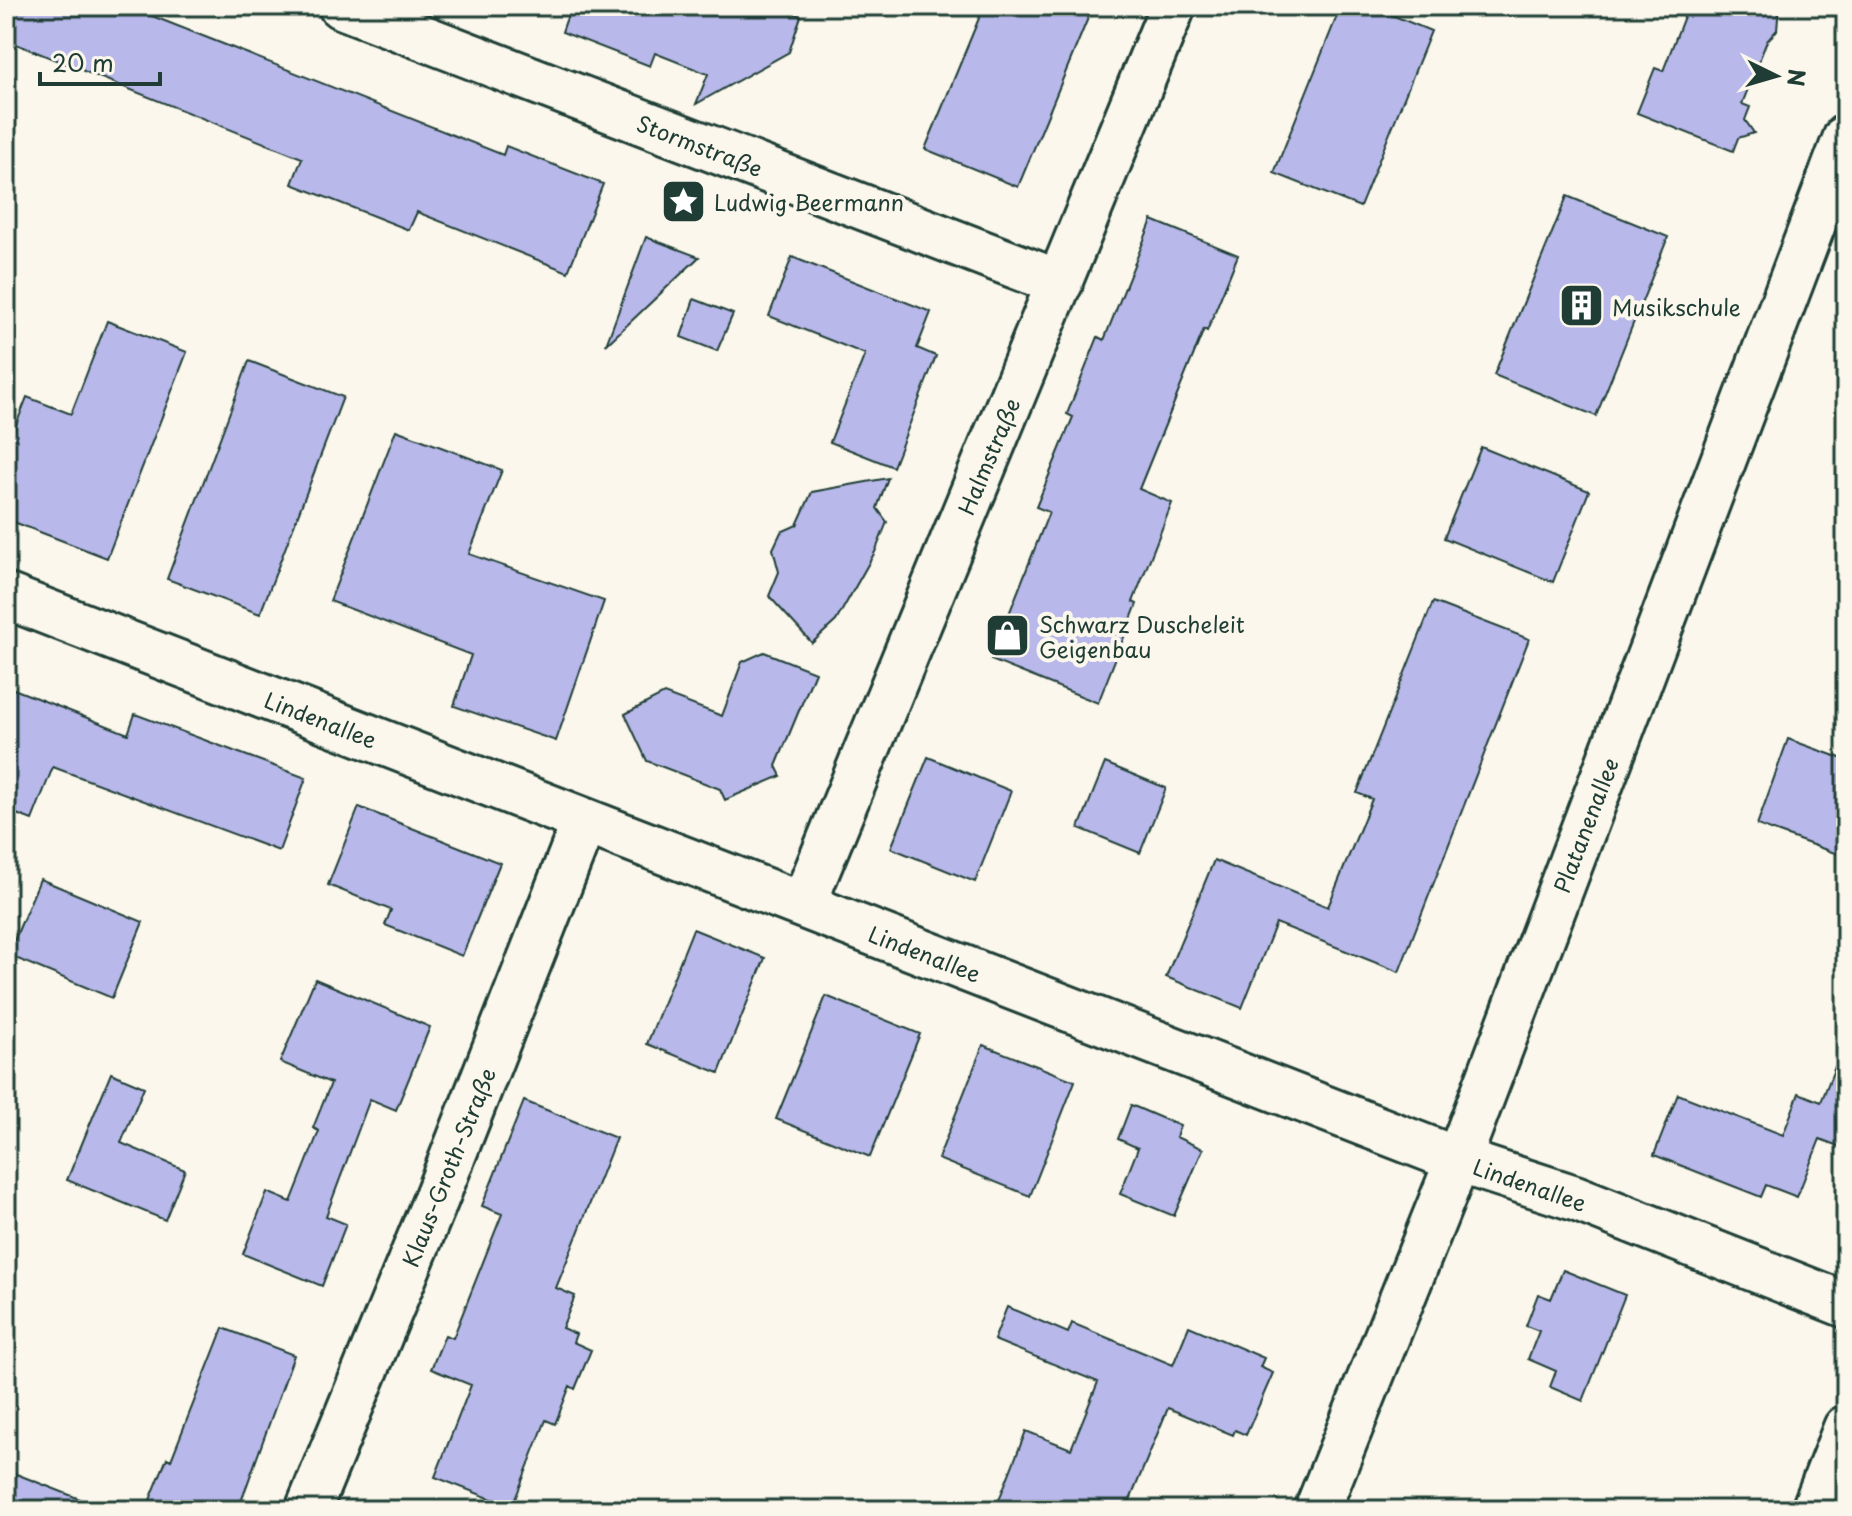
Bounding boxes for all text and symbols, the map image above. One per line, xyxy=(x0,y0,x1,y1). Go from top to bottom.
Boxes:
scale bar xyxy=(40,36,160,86)
north arrow xyxy=(1736,36,1816,116)
text: 20 m xyxy=(52,44,114,80)
text: N xyxy=(1780,68,1815,88)
street label: Stormstraße xyxy=(632,106,768,184)
place icon: Ludwig Beermann xyxy=(659,177,707,225)
place label: Ludwig Beermann xyxy=(714,185,904,218)
building icon: Musikschule xyxy=(1557,282,1605,330)
place label: Musikschule xyxy=(1612,290,1741,323)
street label: Halmstraße xyxy=(948,392,1028,520)
place label: Schwarz Duscheleit Geigenbau xyxy=(1039,607,1245,665)
shop icon: Schwarz Duscheleit Geigenbau xyxy=(984,612,1032,660)
street label: Lindenallee xyxy=(260,682,382,756)
street label: Platanenallee xyxy=(1544,753,1626,897)
street label: Lindenallee xyxy=(864,916,986,990)
street label: Klaus-Groth-Straße xyxy=(393,1062,503,1272)
street label: Lindenallee xyxy=(1469,1149,1591,1219)

